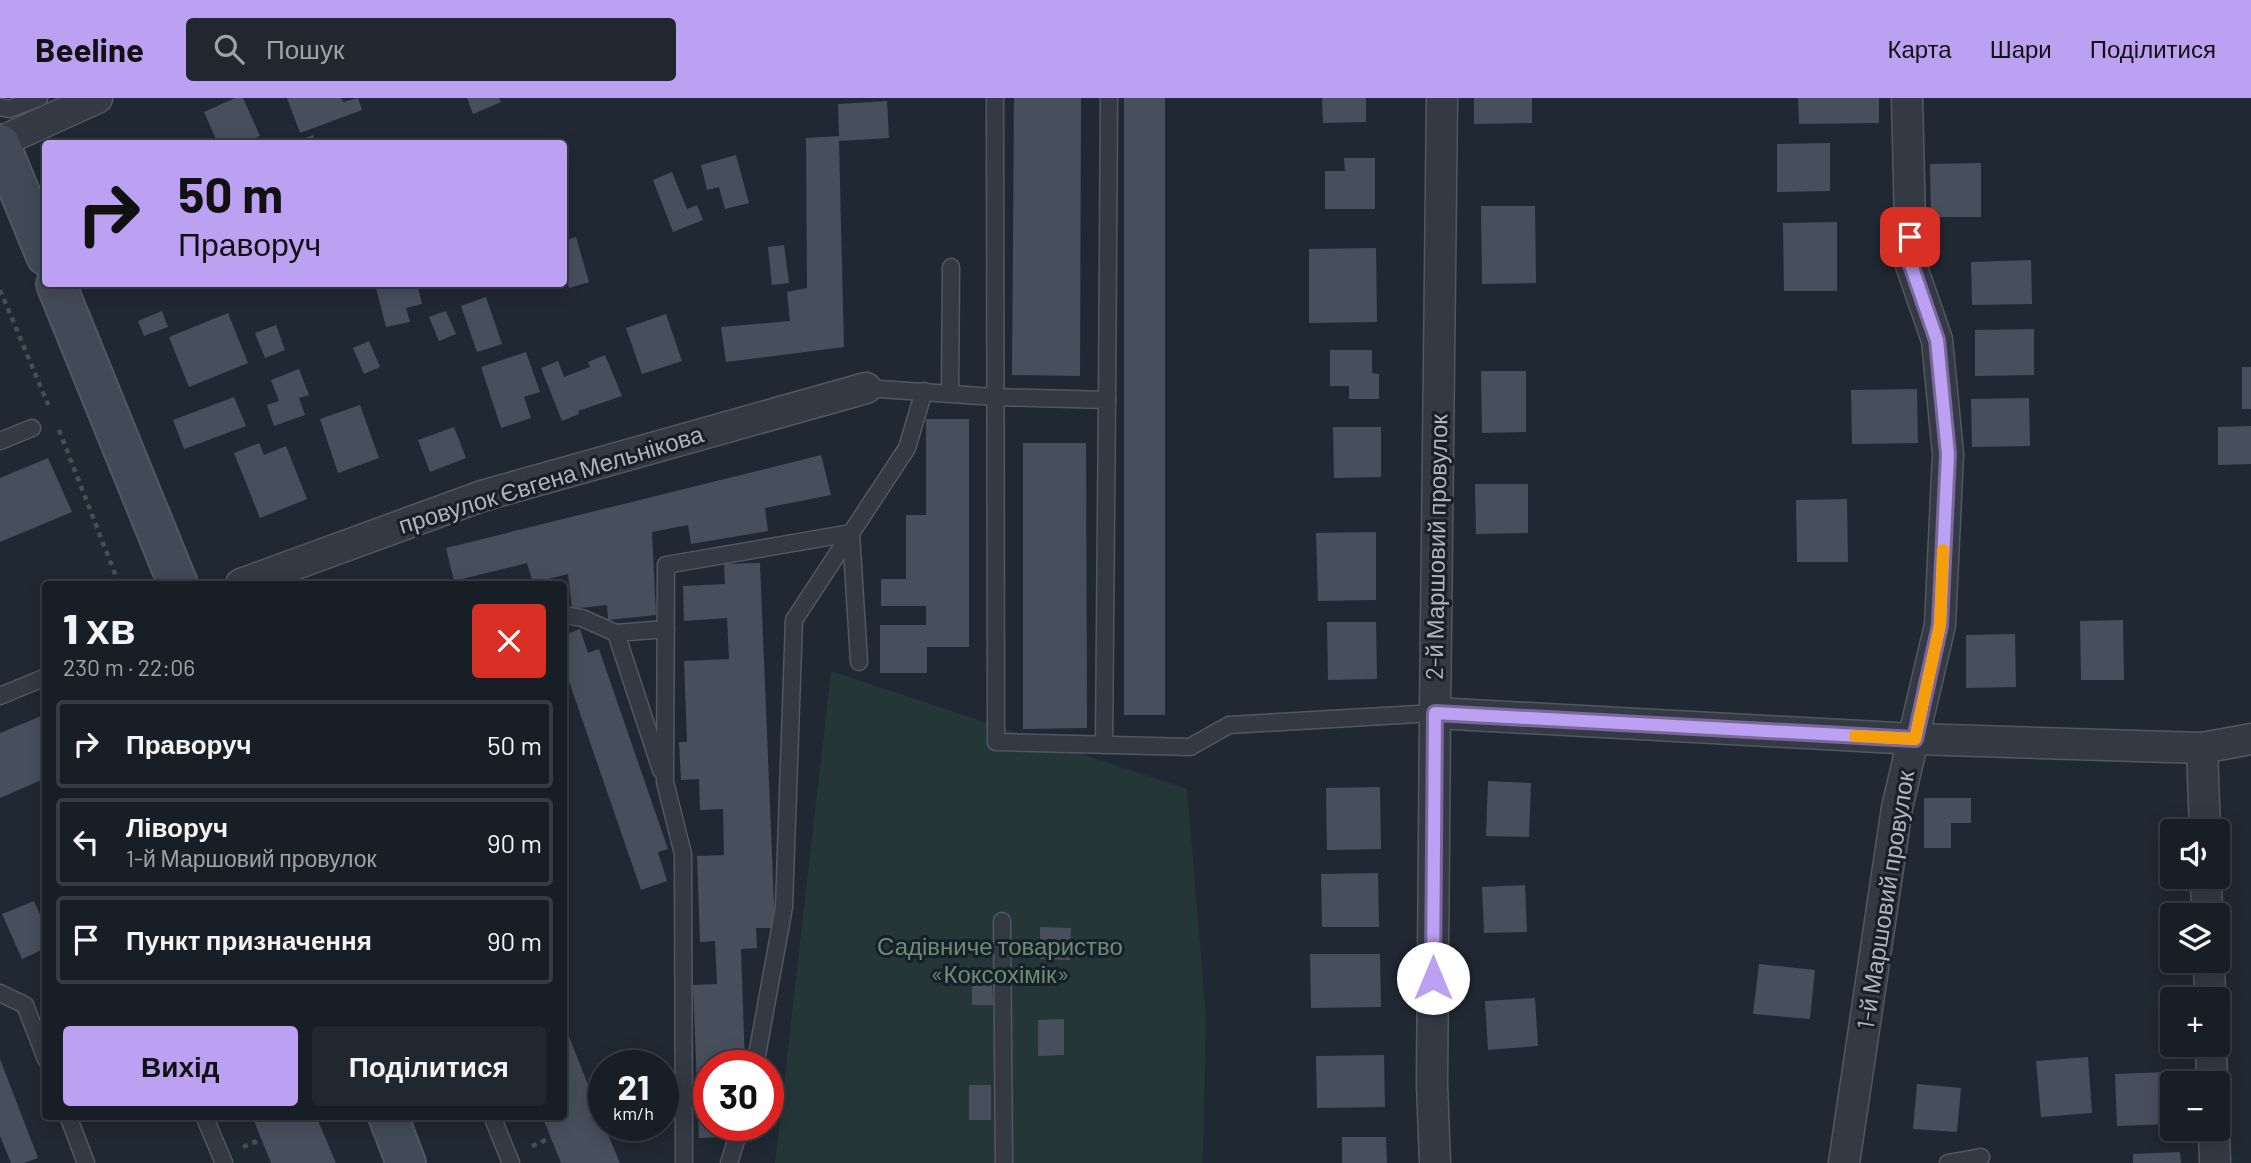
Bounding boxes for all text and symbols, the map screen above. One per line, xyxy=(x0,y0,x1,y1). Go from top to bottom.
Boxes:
search box xyxy=(186,18,676,81)
text: Beeline xyxy=(35,29,144,69)
icon: search xyxy=(210,30,248,68)
text: Пошук xyxy=(266,33,344,64)
text: Карта xyxy=(1887,34,1952,63)
text: Шари xyxy=(1990,34,2052,63)
text: Поділитися xyxy=(2090,34,2216,63)
text: 50 m xyxy=(178,164,283,223)
icon: right xyxy=(63,168,154,259)
pin xyxy=(1880,207,1940,267)
icon: arrive xyxy=(1891,218,1929,256)
text: Праворуч xyxy=(178,224,321,262)
street label: 2-й Маршовий провулок xyxy=(1419,413,1452,680)
street label: провулок Євгена Мельнікова xyxy=(395,418,707,539)
text: 1 хв xyxy=(63,602,136,652)
button: close xyxy=(472,604,546,678)
text: 230 m · 22:06 xyxy=(63,653,195,681)
icon: right xyxy=(67,725,105,763)
text: Праворуч xyxy=(126,728,252,759)
text: 50 m xyxy=(487,729,542,760)
street label: 1-й Маршовий провулок xyxy=(1850,768,1919,1031)
text: Ліворуч xyxy=(126,811,228,842)
map controls xyxy=(2160,819,2230,1141)
button: sound xyxy=(2160,819,2230,889)
icon: left xyxy=(67,823,105,861)
text: 90 m xyxy=(487,827,542,858)
text: 1-й Маршовий провулок xyxy=(126,844,377,872)
button: layers xyxy=(2160,903,2230,973)
icon: arrive xyxy=(67,921,105,959)
text: Пункт призначення xyxy=(126,924,372,955)
text: 90 m xyxy=(487,925,542,956)
park label: Садівниче товариство «Коксохімік» xyxy=(877,931,1123,988)
position arrow xyxy=(1396,941,1470,1015)
button: + xyxy=(2160,987,2230,1057)
button: Вихід xyxy=(63,1026,298,1106)
button: Поділитися xyxy=(312,1026,546,1106)
speed limit sign: 30 xyxy=(693,1050,784,1141)
text: 21 xyxy=(618,1065,649,1107)
button: − xyxy=(2160,1071,2230,1141)
text: km/h xyxy=(613,1102,654,1124)

